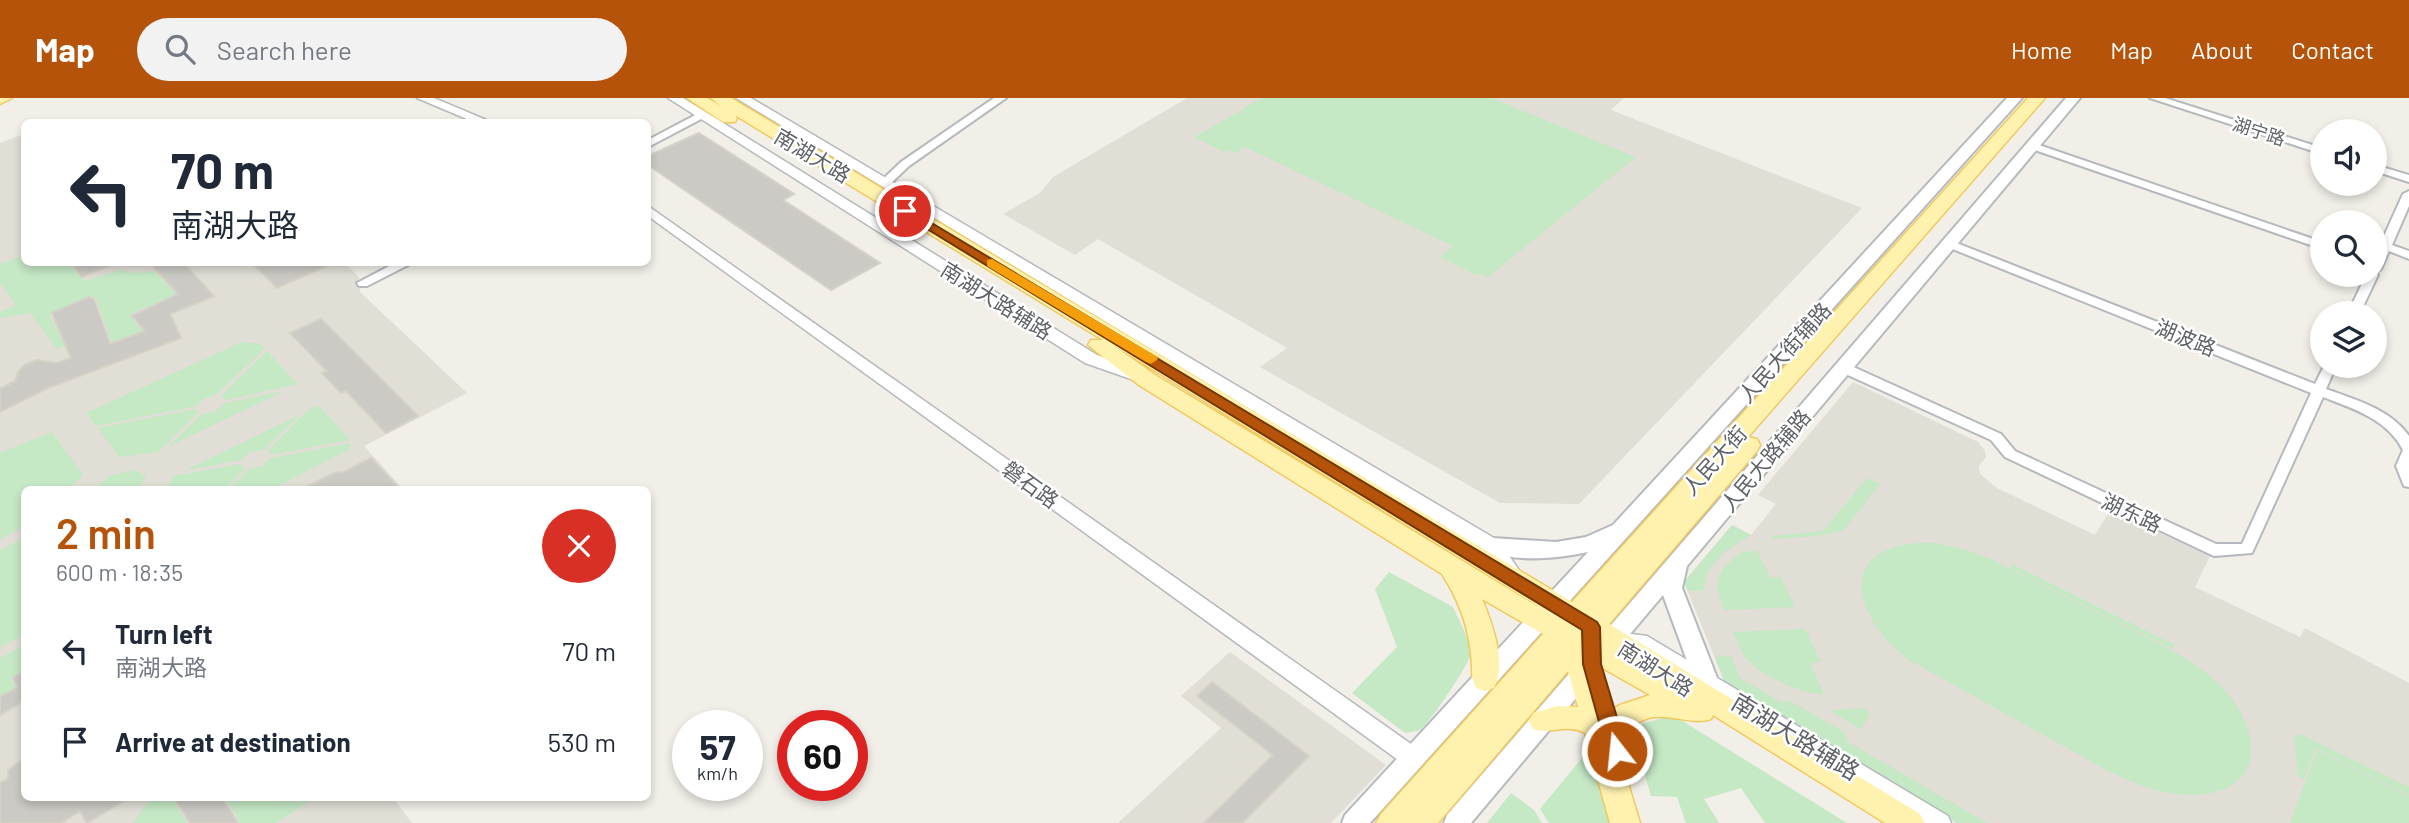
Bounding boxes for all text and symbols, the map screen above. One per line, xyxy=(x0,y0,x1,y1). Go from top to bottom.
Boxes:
search box xyxy=(137,18,627,81)
text: Map xyxy=(35,29,95,69)
icon: search xyxy=(161,30,199,68)
text: Search here xyxy=(217,34,352,65)
text: Home xyxy=(2011,35,2072,64)
text: Map xyxy=(2110,35,2153,64)
text: About xyxy=(2191,35,2253,64)
text: Contact xyxy=(2291,35,2374,64)
street label: 湖宁路 xyxy=(2230,112,2288,150)
map controls xyxy=(2310,119,2387,378)
button: sound xyxy=(2310,119,2387,196)
street label: 南湖大路 xyxy=(771,123,855,187)
text: 70 m xyxy=(171,140,274,199)
icon: left xyxy=(56,147,147,238)
pin xyxy=(875,181,935,241)
icon: arrive xyxy=(886,192,924,230)
text: 南湖大路 xyxy=(171,205,299,243)
button: search xyxy=(2310,210,2387,287)
street label: 南湖大路辅路 xyxy=(937,256,1057,344)
street label: 人民大街辅路 xyxy=(1733,297,1835,407)
button: layers xyxy=(2310,301,2387,378)
street label: 湖波路 xyxy=(2152,314,2220,360)
street label: 人民大路辅路 xyxy=(1715,404,1815,516)
street label: 人民大街 xyxy=(1677,420,1751,500)
street label: 磐石路 xyxy=(998,455,1064,513)
street label: 湖东路 xyxy=(2098,487,2166,537)
text: 2 min xyxy=(56,507,156,557)
button: close xyxy=(542,509,616,583)
text: 600 m · 18:35 xyxy=(56,558,183,586)
text: Turn left xyxy=(115,618,213,649)
icon: left xyxy=(56,632,94,670)
text: 70 m xyxy=(562,635,616,666)
street label: 南湖大路 xyxy=(1614,635,1698,701)
text: 南湖大路 xyxy=(115,653,207,681)
street label: 南湖大路辅路 xyxy=(1727,686,1865,786)
speed limit sign: 60 xyxy=(777,710,868,801)
position arrow xyxy=(1580,714,1654,788)
icon: arrive xyxy=(56,723,94,761)
text: 57 xyxy=(699,725,736,767)
text: Arrive at destination xyxy=(115,726,351,757)
text: 530 m xyxy=(548,726,616,757)
text: km/h xyxy=(697,762,738,784)

